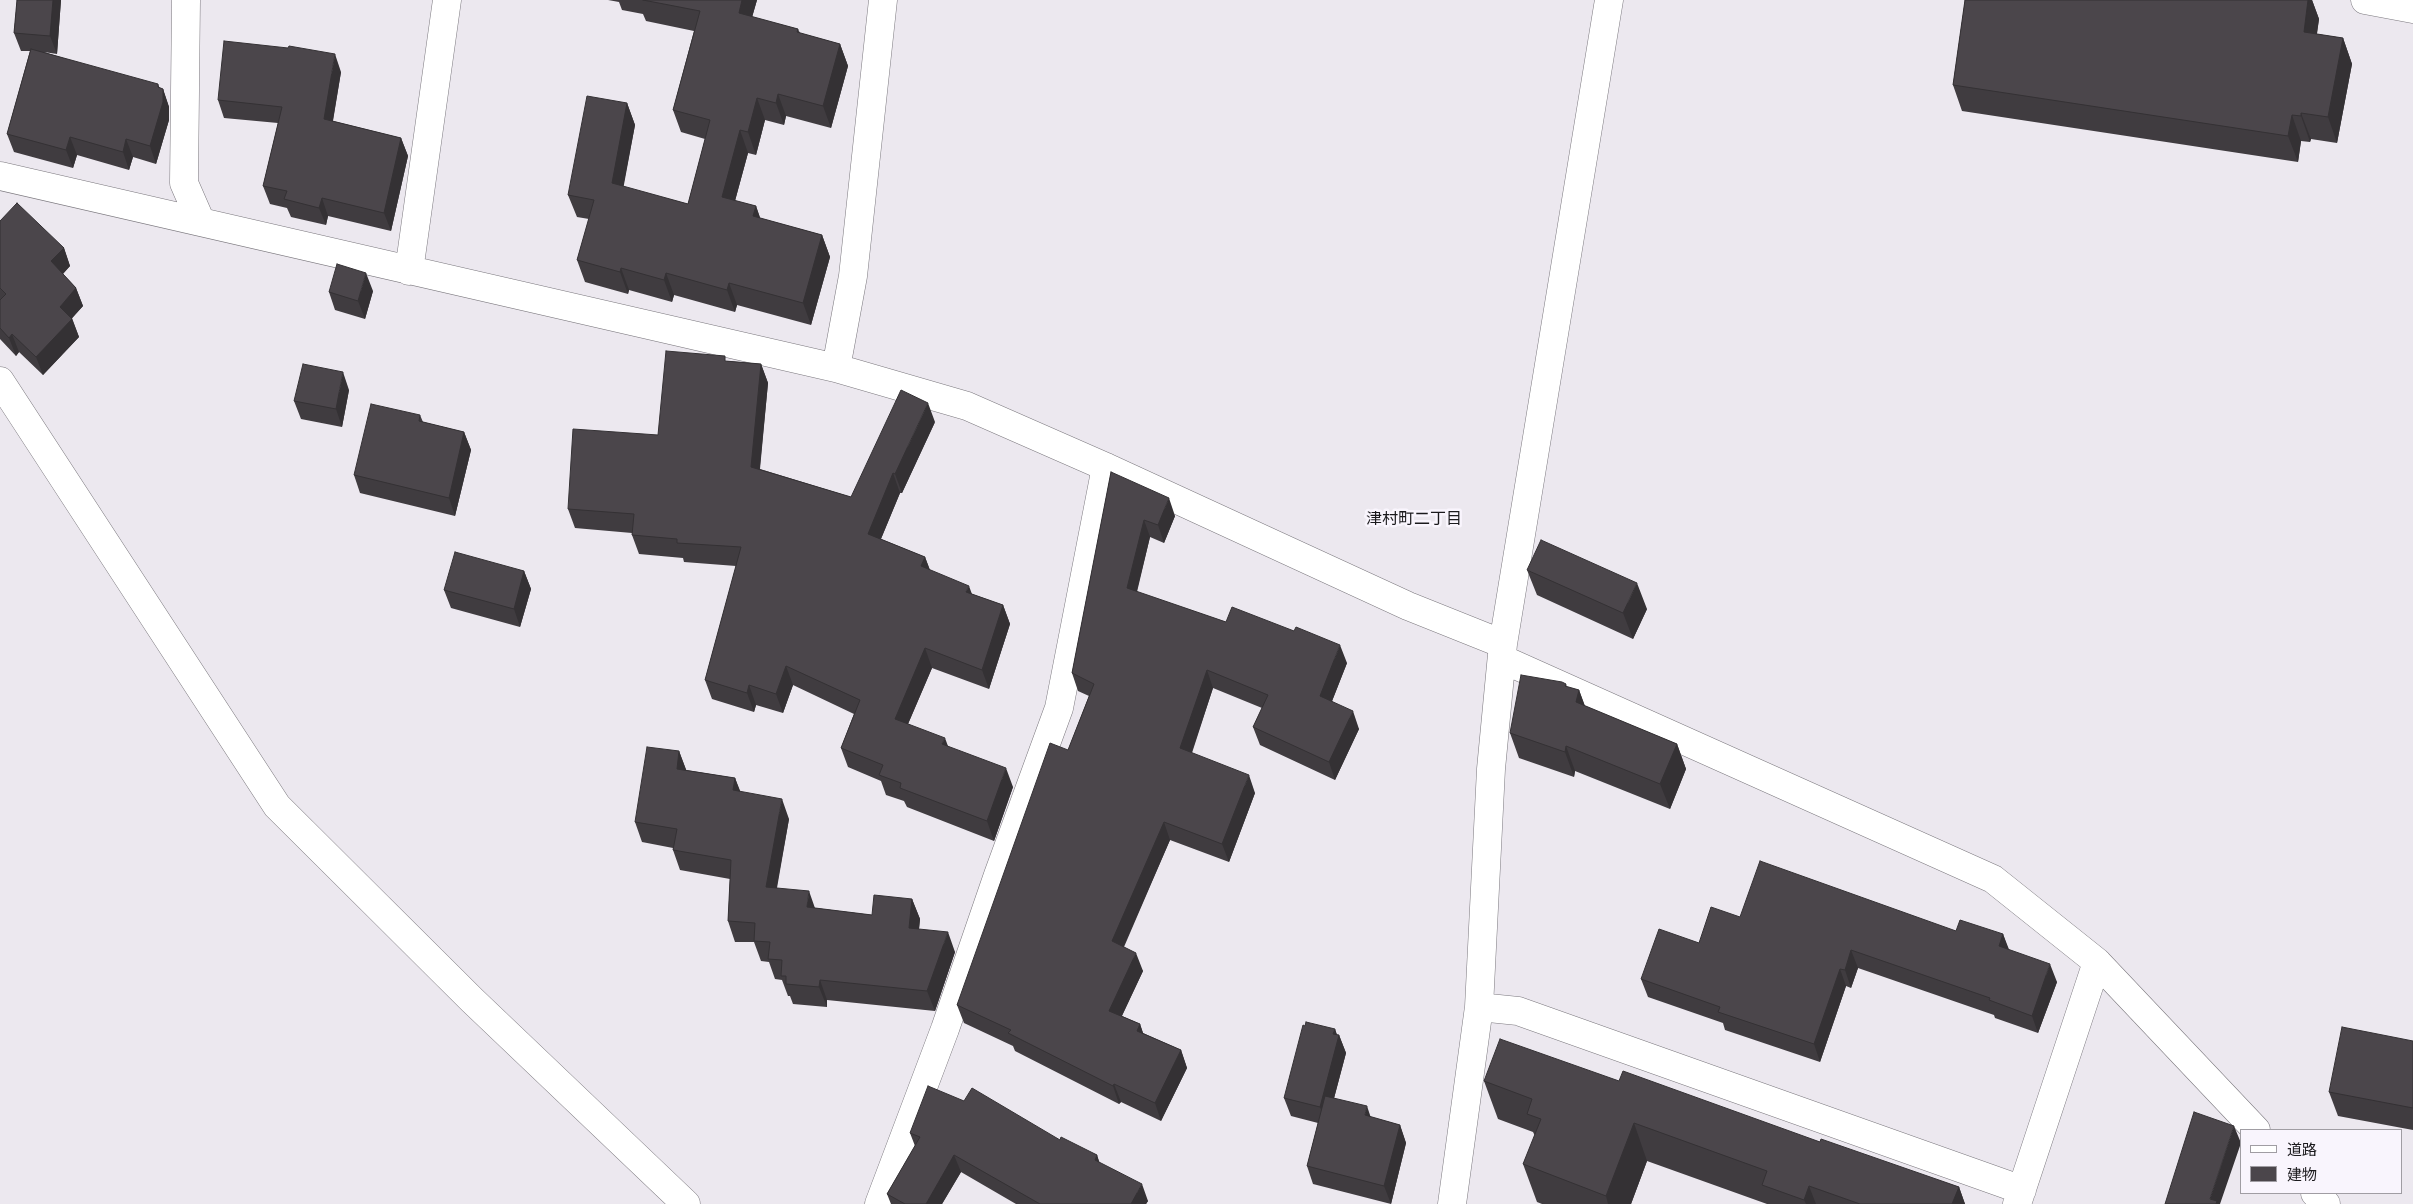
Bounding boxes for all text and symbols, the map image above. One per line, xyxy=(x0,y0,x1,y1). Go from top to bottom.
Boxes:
district label: 津村町二丁目 xyxy=(1366,510,1462,530)
legend xyxy=(2240,1129,2403,1194)
text: 道路 xyxy=(2287,1141,2317,1159)
text: 建物 xyxy=(2287,1166,2317,1184)

